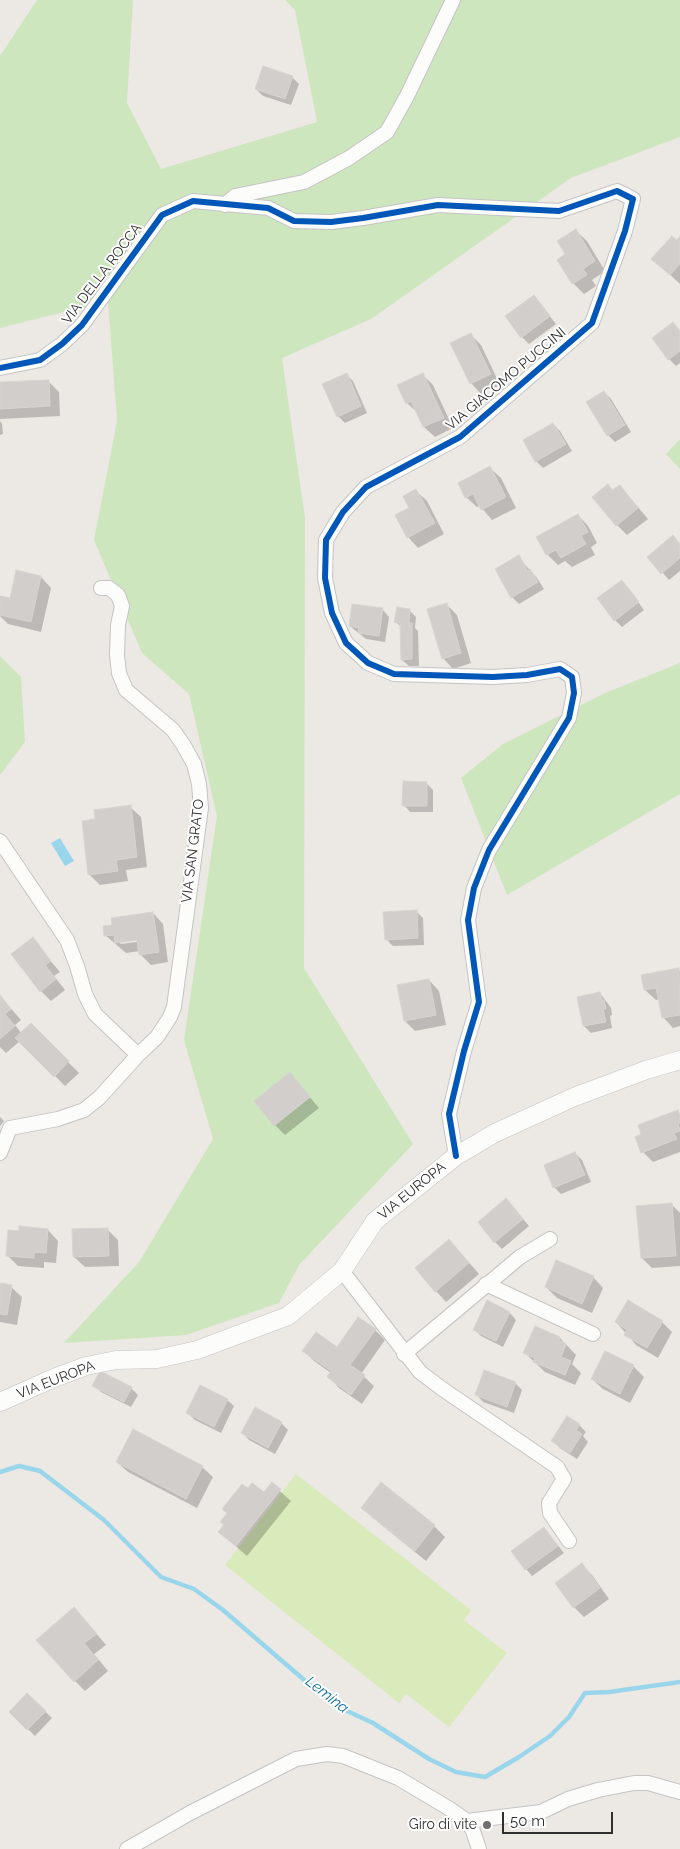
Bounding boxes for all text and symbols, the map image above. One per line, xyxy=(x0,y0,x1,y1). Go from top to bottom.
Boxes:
street label: VIA DELLA ROCCA xyxy=(59,220,145,328)
street label: VIA GIACOMO PUCCINI xyxy=(443,324,569,434)
street label: VIA SAN GRATO xyxy=(178,798,208,904)
street label: VIA EUROPA xyxy=(375,1159,449,1223)
street label: VIA EUROPA xyxy=(15,1357,97,1403)
water label: Lemina xyxy=(302,1673,352,1717)
scale bar xyxy=(505,1802,616,1834)
text: 50 m xyxy=(510,1812,545,1830)
place label: Giro di vite xyxy=(409,1817,477,1833)
marker: Giro di vite xyxy=(481,1819,493,1831)

